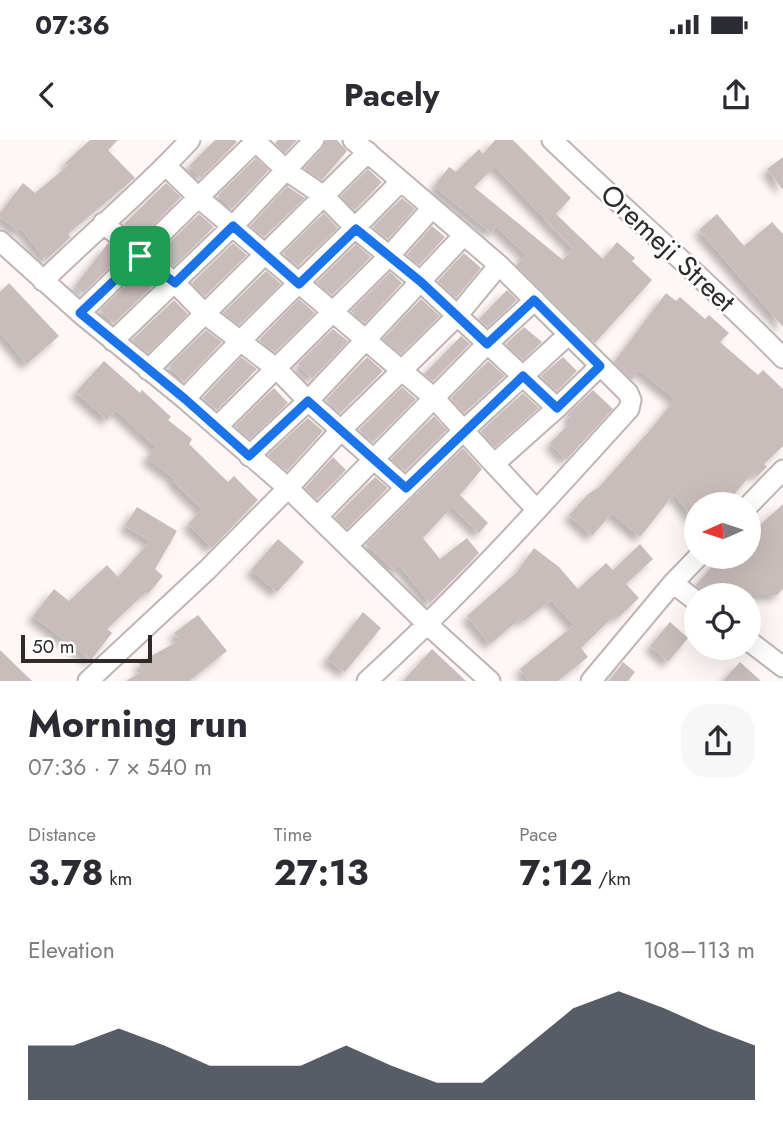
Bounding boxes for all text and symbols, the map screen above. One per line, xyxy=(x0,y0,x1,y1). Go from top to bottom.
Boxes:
text: 07:36 xyxy=(35,6,110,44)
text: Pacely xyxy=(344,72,439,118)
icon: back xyxy=(28,76,66,114)
icon: share xyxy=(717,76,755,114)
street label: Oremeji Street xyxy=(591,175,745,322)
pin xyxy=(110,226,170,286)
icon: arrive xyxy=(121,237,159,275)
north arrow xyxy=(684,492,761,569)
map controls xyxy=(684,492,761,660)
button: locate xyxy=(684,583,761,660)
scale bar xyxy=(21,632,152,664)
text: 50 m xyxy=(32,633,75,660)
text: Morning run xyxy=(28,696,248,751)
button: share xyxy=(681,704,755,778)
text: 07:36 · 7 × 540 m xyxy=(28,750,212,784)
text: Distance xyxy=(28,821,96,848)
text: Time xyxy=(274,821,312,848)
text: Pace xyxy=(519,821,557,848)
text: 3.78 xyxy=(28,848,104,898)
text: 27:13 xyxy=(274,848,369,898)
text: 7:12 xyxy=(519,848,592,898)
text: km xyxy=(104,865,132,892)
text: /km xyxy=(592,865,631,892)
text: Elevation xyxy=(28,933,115,967)
text: 108–113 m xyxy=(643,933,755,967)

